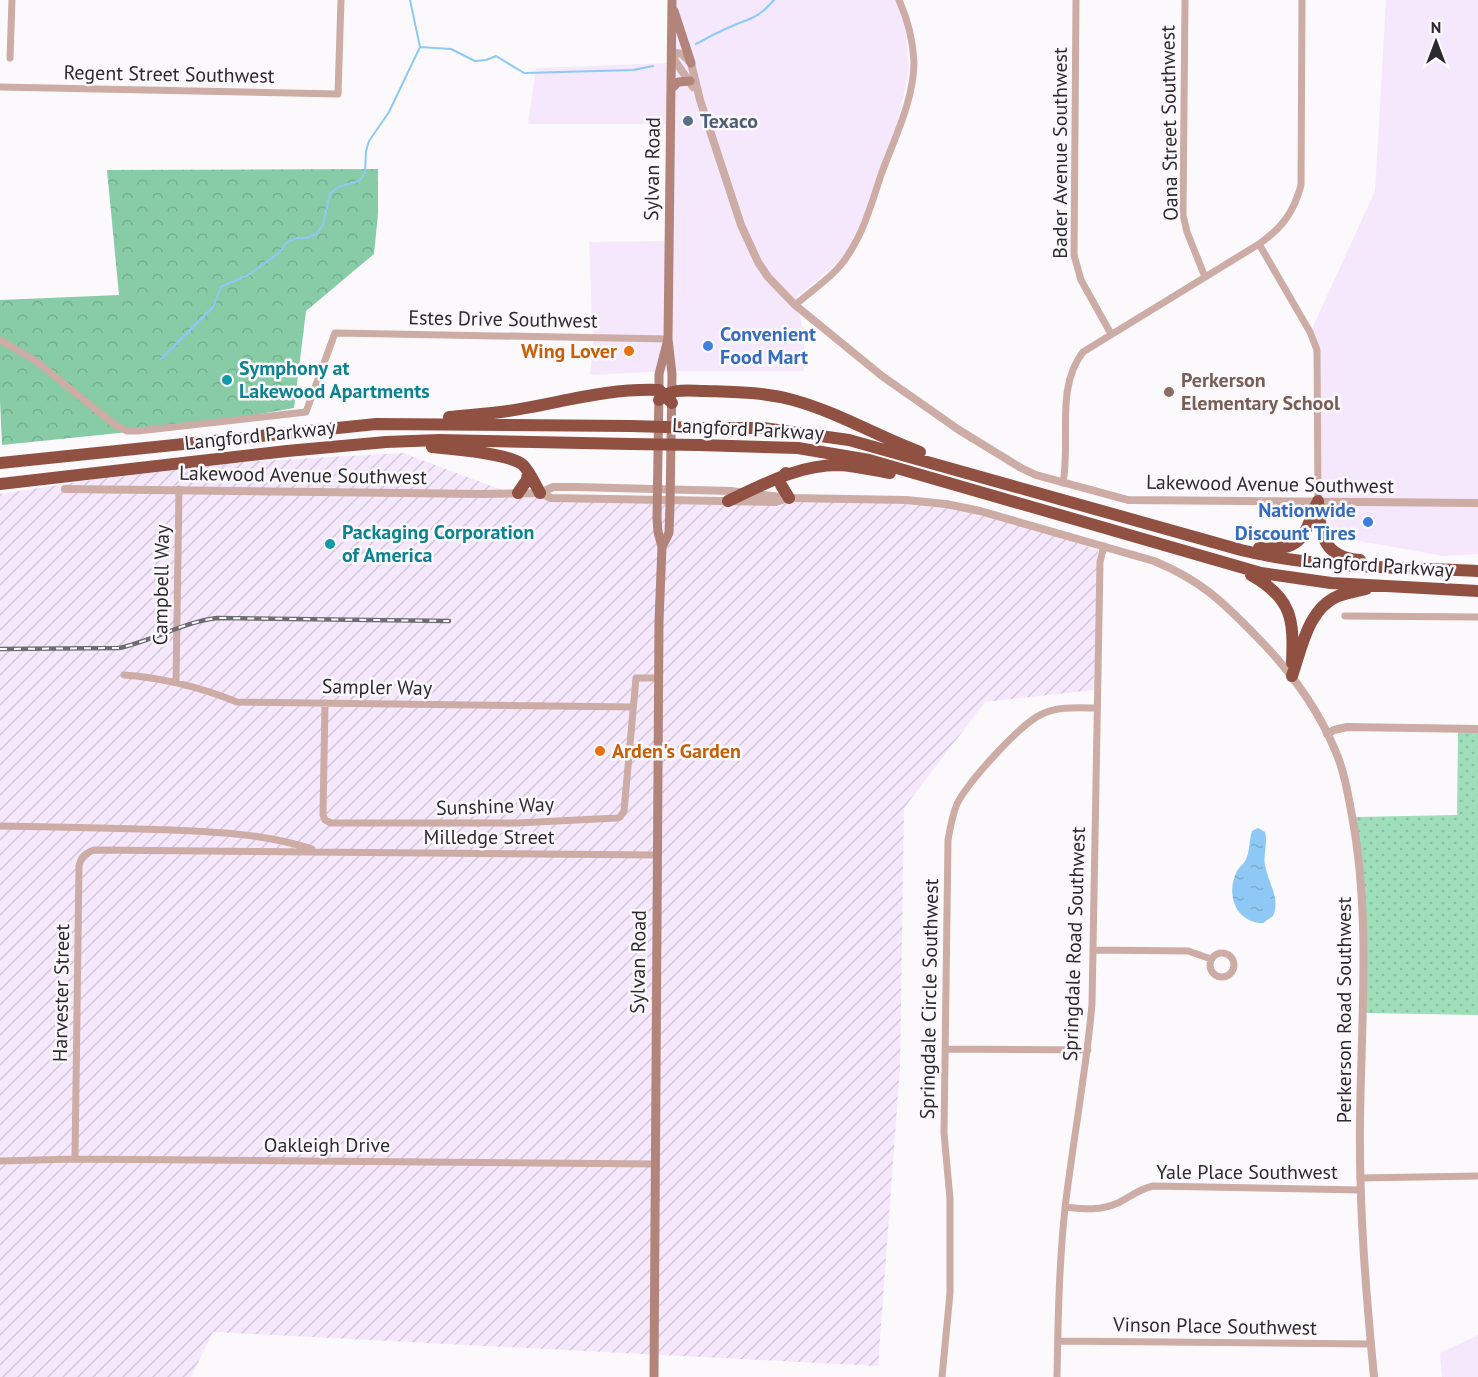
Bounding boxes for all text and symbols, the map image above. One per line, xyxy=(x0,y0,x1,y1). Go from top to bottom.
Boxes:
north arrow xyxy=(1406,12,1466,72)
text: N xyxy=(1431,17,1441,37)
street label: Oana Street Southwest xyxy=(1154,25,1184,221)
street label: Bader Avenue Southwest xyxy=(1047,47,1073,259)
street label: Regent Street Southwest xyxy=(63,59,275,89)
place label: Texaco xyxy=(700,108,758,134)
marker: Texaco xyxy=(681,114,695,128)
street label: Sylvan Road xyxy=(638,117,666,221)
street label: Estes Drive Southwest xyxy=(408,304,598,334)
place label: Convenient Food Mart xyxy=(720,321,816,370)
place label: Wing Lover xyxy=(521,338,617,364)
marker: Convenient Food Mart xyxy=(701,339,715,353)
marker: Wing Lover xyxy=(622,344,636,358)
place label: Symphony at Lakewood Apartments xyxy=(239,355,430,404)
place label: Perkerson Elementary School xyxy=(1181,367,1340,416)
marker: Symphony at Lakewood Apartments xyxy=(220,373,234,387)
marker: Perkerson Elementary School xyxy=(1162,385,1176,399)
street label: Langford Parkway xyxy=(671,412,825,446)
street label: Langford Parkway xyxy=(183,414,338,456)
street label: Lakewood Avenue Southwest xyxy=(179,460,427,490)
street label: Lakewood Avenue Southwest xyxy=(1146,469,1394,499)
place label: Nationwide Discount Tires xyxy=(1235,497,1356,546)
marker: Nationwide Discount Tires xyxy=(1361,515,1375,529)
place label: Packaging Corporation of America xyxy=(342,519,534,568)
street label: Campbell Way xyxy=(147,524,175,646)
marker: Packaging Corporation of America xyxy=(323,537,337,551)
street label: Langford Parkway xyxy=(1301,547,1455,583)
street label: Sampler Way xyxy=(322,673,433,701)
place label: Arden's Garden xyxy=(612,738,741,764)
marker: Arden's Garden xyxy=(593,744,607,758)
street label: Sunshine Way xyxy=(436,791,555,821)
street label: Milledge Street xyxy=(423,824,555,850)
street label: Springdale Road Southwest xyxy=(1057,826,1091,1062)
street label: Springdale Circle Southwest xyxy=(914,878,944,1120)
street label: Perkerson Road Southwest xyxy=(1331,897,1357,1123)
street label: Sylvan Road xyxy=(624,910,652,1014)
street label: Harvester Street xyxy=(47,924,75,1062)
street label: Oakleigh Drive xyxy=(264,1132,390,1158)
street label: Yale Place Southwest xyxy=(1156,1159,1338,1185)
street label: Vinson Place Southwest xyxy=(1112,1311,1317,1341)

